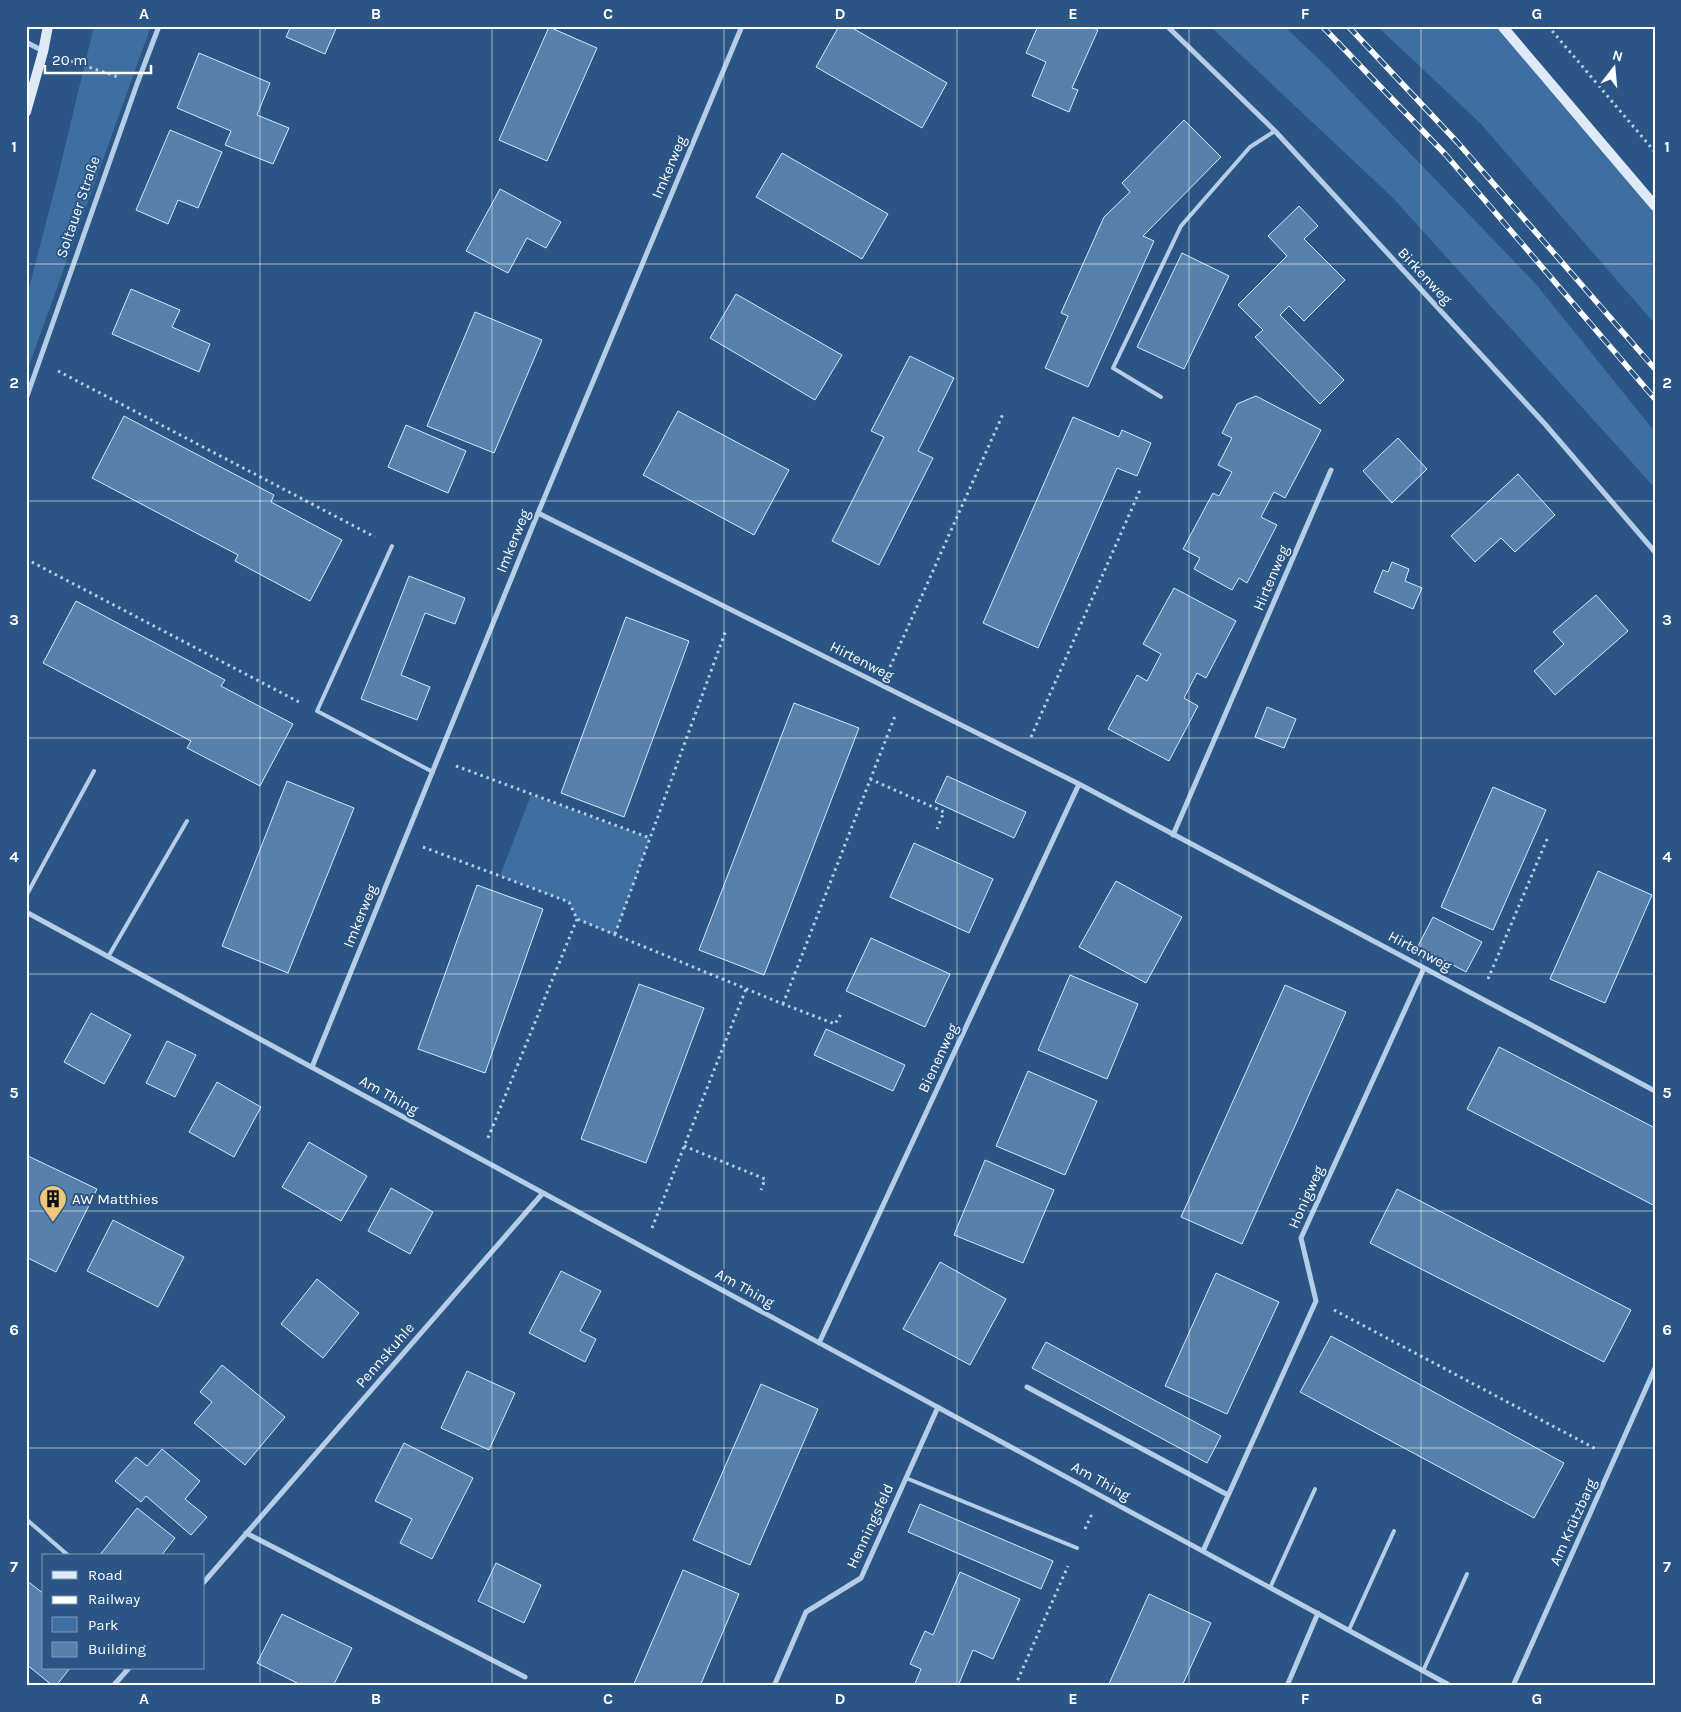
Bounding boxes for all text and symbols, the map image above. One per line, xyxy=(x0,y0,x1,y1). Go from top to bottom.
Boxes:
text: A xyxy=(139,4,149,23)
text: B xyxy=(371,4,381,23)
text: C xyxy=(603,4,613,23)
text: D xyxy=(835,4,846,23)
text: E xyxy=(1068,4,1078,23)
text: F xyxy=(1301,4,1310,23)
text: G xyxy=(1532,4,1542,23)
scale bar xyxy=(45,42,151,74)
north arrow xyxy=(1588,42,1638,92)
text: N xyxy=(1610,46,1625,66)
text: 20 m xyxy=(52,51,87,69)
street label: Imkerweg xyxy=(648,132,691,201)
text: 1 xyxy=(11,137,17,156)
text: 1 xyxy=(1664,137,1670,156)
street label: Soltauer Straße xyxy=(52,154,104,260)
street label: Birkenweg xyxy=(1394,244,1456,309)
text: 2 xyxy=(9,373,19,392)
text: 2 xyxy=(1662,373,1672,392)
street label: Imkerweg xyxy=(492,506,534,575)
street label: Hirtenweg xyxy=(1249,542,1293,613)
text: 3 xyxy=(9,610,19,629)
text: 3 xyxy=(1662,610,1672,629)
street label: Hirtenweg xyxy=(827,637,897,685)
text: 4 xyxy=(9,847,19,866)
text: 4 xyxy=(1662,847,1672,866)
street label: Imkerweg xyxy=(339,881,381,950)
street label: Hirtenweg xyxy=(1385,927,1455,975)
street label: Bienenweg xyxy=(914,1020,962,1095)
street label: Am Thing xyxy=(356,1071,422,1119)
text: 5 xyxy=(9,1083,19,1102)
text: 5 xyxy=(1662,1083,1672,1102)
street label: Honigweg xyxy=(1284,1162,1328,1231)
building icon: AW Matthies xyxy=(38,1184,68,1223)
place label: AW Matthies xyxy=(72,1190,159,1208)
street label: Am Thing xyxy=(712,1264,778,1312)
street label: Pennskuhle xyxy=(352,1319,418,1391)
text: 6 xyxy=(9,1320,19,1339)
text: 6 xyxy=(1662,1320,1672,1339)
street label: Am Thing xyxy=(1068,1457,1134,1505)
street label: Am Krützbarg xyxy=(1546,1475,1600,1568)
street label: Henningsfeld xyxy=(843,1481,897,1571)
legend xyxy=(42,1554,205,1670)
text: 7 xyxy=(10,1557,18,1576)
text: 7 xyxy=(1663,1557,1671,1576)
text: Road xyxy=(88,1566,123,1584)
text: Railway xyxy=(88,1590,140,1608)
text: Park xyxy=(88,1616,118,1634)
text: Building xyxy=(88,1640,146,1658)
text: A xyxy=(139,1689,149,1708)
text: B xyxy=(371,1689,381,1708)
text: C xyxy=(603,1689,613,1708)
text: D xyxy=(835,1689,846,1708)
text: E xyxy=(1068,1689,1078,1708)
text: F xyxy=(1301,1689,1310,1708)
text: G xyxy=(1532,1689,1542,1708)

